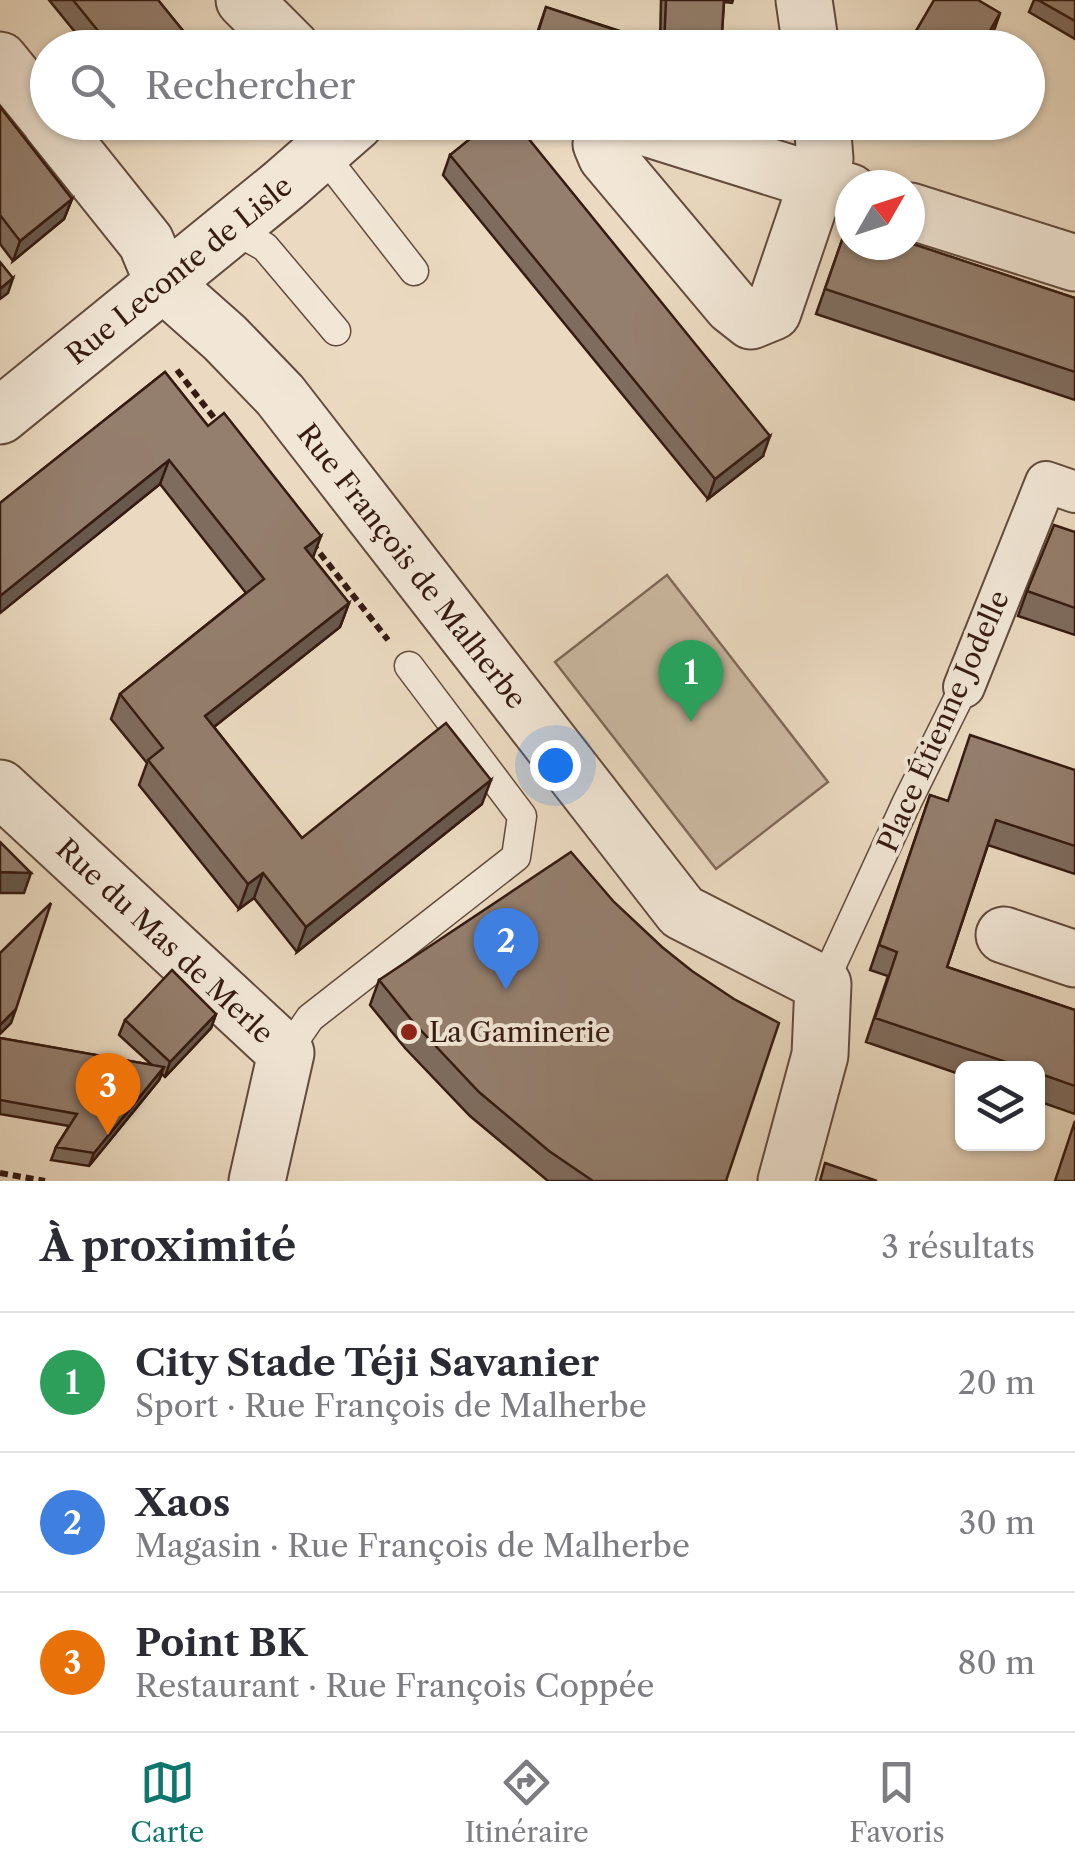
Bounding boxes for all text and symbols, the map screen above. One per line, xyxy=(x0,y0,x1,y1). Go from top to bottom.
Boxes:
search box xyxy=(30,30,1045,140)
icon: search xyxy=(65,58,120,113)
text: Rechercher xyxy=(145,62,355,109)
street label: Rue Leconte de Lisle xyxy=(59,169,299,371)
north arrow xyxy=(835,170,925,260)
street label: Rue François de Malherbe xyxy=(290,417,534,715)
street label: Place Étienne Jodelle xyxy=(870,585,1016,857)
pin: 1 xyxy=(658,640,724,722)
your location xyxy=(530,740,581,791)
street label: Rue du Mas de Merle xyxy=(49,832,281,1050)
pin: 2 xyxy=(474,908,538,990)
place label: La Gaminerie xyxy=(429,1015,610,1049)
marker: La Gaminerie xyxy=(398,1021,420,1043)
pin: 3 xyxy=(76,1052,140,1135)
map controls xyxy=(955,1061,1045,1151)
button: layers xyxy=(955,1061,1045,1151)
text: À proximité xyxy=(40,1220,296,1272)
text: 3 résultats xyxy=(881,1227,1035,1266)
text: City Stade Téji Savanier xyxy=(135,1339,599,1386)
text: 1 xyxy=(65,1363,80,1402)
text: 20 m xyxy=(958,1363,1035,1402)
text: Sport · Rue François de Malherbe xyxy=(135,1386,647,1425)
text: Xaos xyxy=(135,1479,230,1526)
text: 2 xyxy=(63,1503,82,1542)
text: 30 m xyxy=(959,1503,1035,1542)
text: Magasin · Rue François de Malherbe xyxy=(135,1526,690,1565)
text: Point BK xyxy=(135,1619,307,1666)
text: 3 xyxy=(63,1643,82,1682)
text: 80 m xyxy=(957,1643,1035,1682)
text: Restaurant · Rue François Coppée xyxy=(135,1666,654,1705)
tab: Carte xyxy=(130,1755,204,1849)
tab: Itinéraire xyxy=(465,1755,589,1849)
tab: Favoris xyxy=(849,1755,945,1849)

